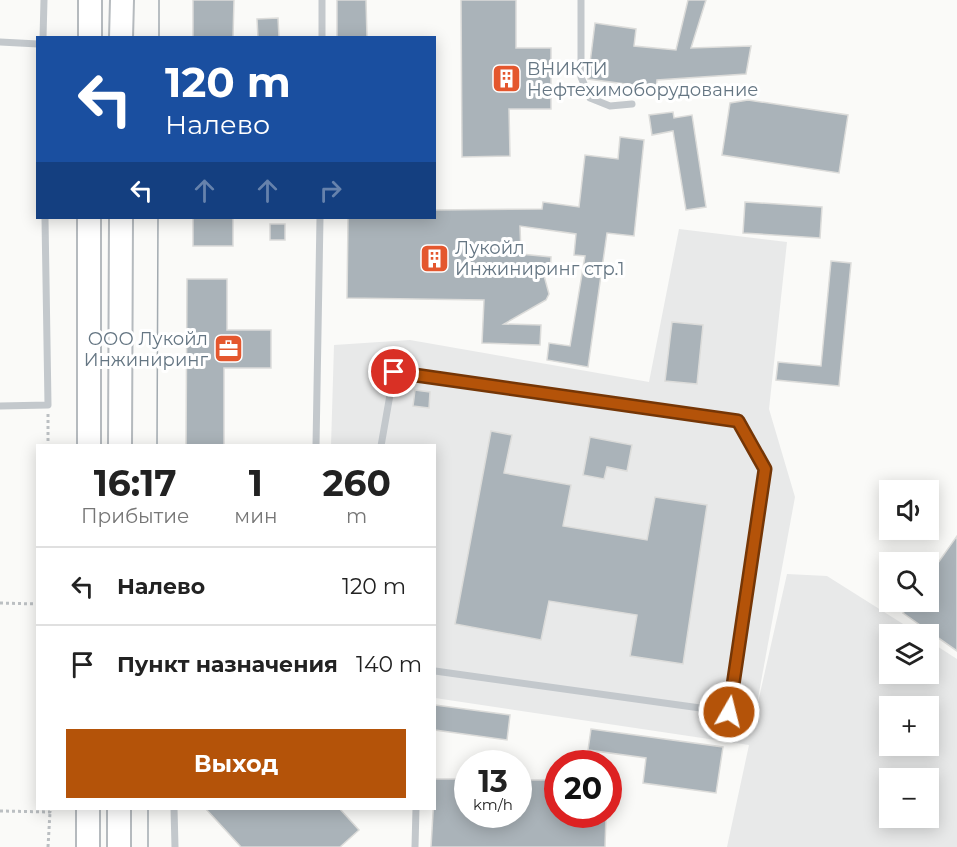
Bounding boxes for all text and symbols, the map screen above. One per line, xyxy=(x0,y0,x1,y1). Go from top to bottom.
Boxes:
text: 120 m xyxy=(165,56,291,108)
place label: ВНИКТИ Нефтехимоборудование xyxy=(527,58,758,101)
icon: left xyxy=(66,60,144,138)
building icon: ВНИКТИ Нефтехимоборудование xyxy=(490,63,522,95)
text: Налево xyxy=(165,108,270,141)
icon: left xyxy=(125,174,158,207)
icon: ahead xyxy=(188,174,221,207)
icon: ahead xyxy=(251,174,284,207)
icon: right xyxy=(314,174,347,207)
place label: Лукойл Инжиниринг стр.1 xyxy=(455,237,625,280)
building icon: Лукойл Инжиниринг стр.1 xyxy=(418,242,450,274)
place label: ООО Лукойл Инжиниринг xyxy=(84,328,208,371)
office icon: ООО Лукойл Инжиниринг xyxy=(213,333,245,365)
pin xyxy=(368,346,419,397)
icon: arrive xyxy=(377,355,410,388)
text: 16:17 xyxy=(94,461,177,505)
text: 1 xyxy=(249,461,263,505)
text: 260 xyxy=(322,461,391,505)
map controls xyxy=(879,480,939,828)
button: sound xyxy=(879,480,939,540)
text: Прибытие xyxy=(81,504,189,528)
text: мин xyxy=(234,504,277,528)
text: m xyxy=(346,504,367,528)
button: search xyxy=(879,552,939,612)
icon: left xyxy=(66,570,99,603)
text: Налево xyxy=(117,573,205,600)
text: 120 m xyxy=(342,573,406,600)
button: layers xyxy=(879,624,939,684)
icon: arrive xyxy=(66,648,99,681)
text: Пункт назначения xyxy=(117,651,338,678)
text: 140 m xyxy=(356,651,422,678)
position arrow xyxy=(697,680,761,744)
button: + xyxy=(879,696,939,756)
button: Выход xyxy=(66,729,406,798)
speed limit sign: 20 xyxy=(544,750,622,828)
text: 13 xyxy=(478,763,508,800)
button: − xyxy=(879,768,939,828)
text: km/h xyxy=(473,795,513,814)

